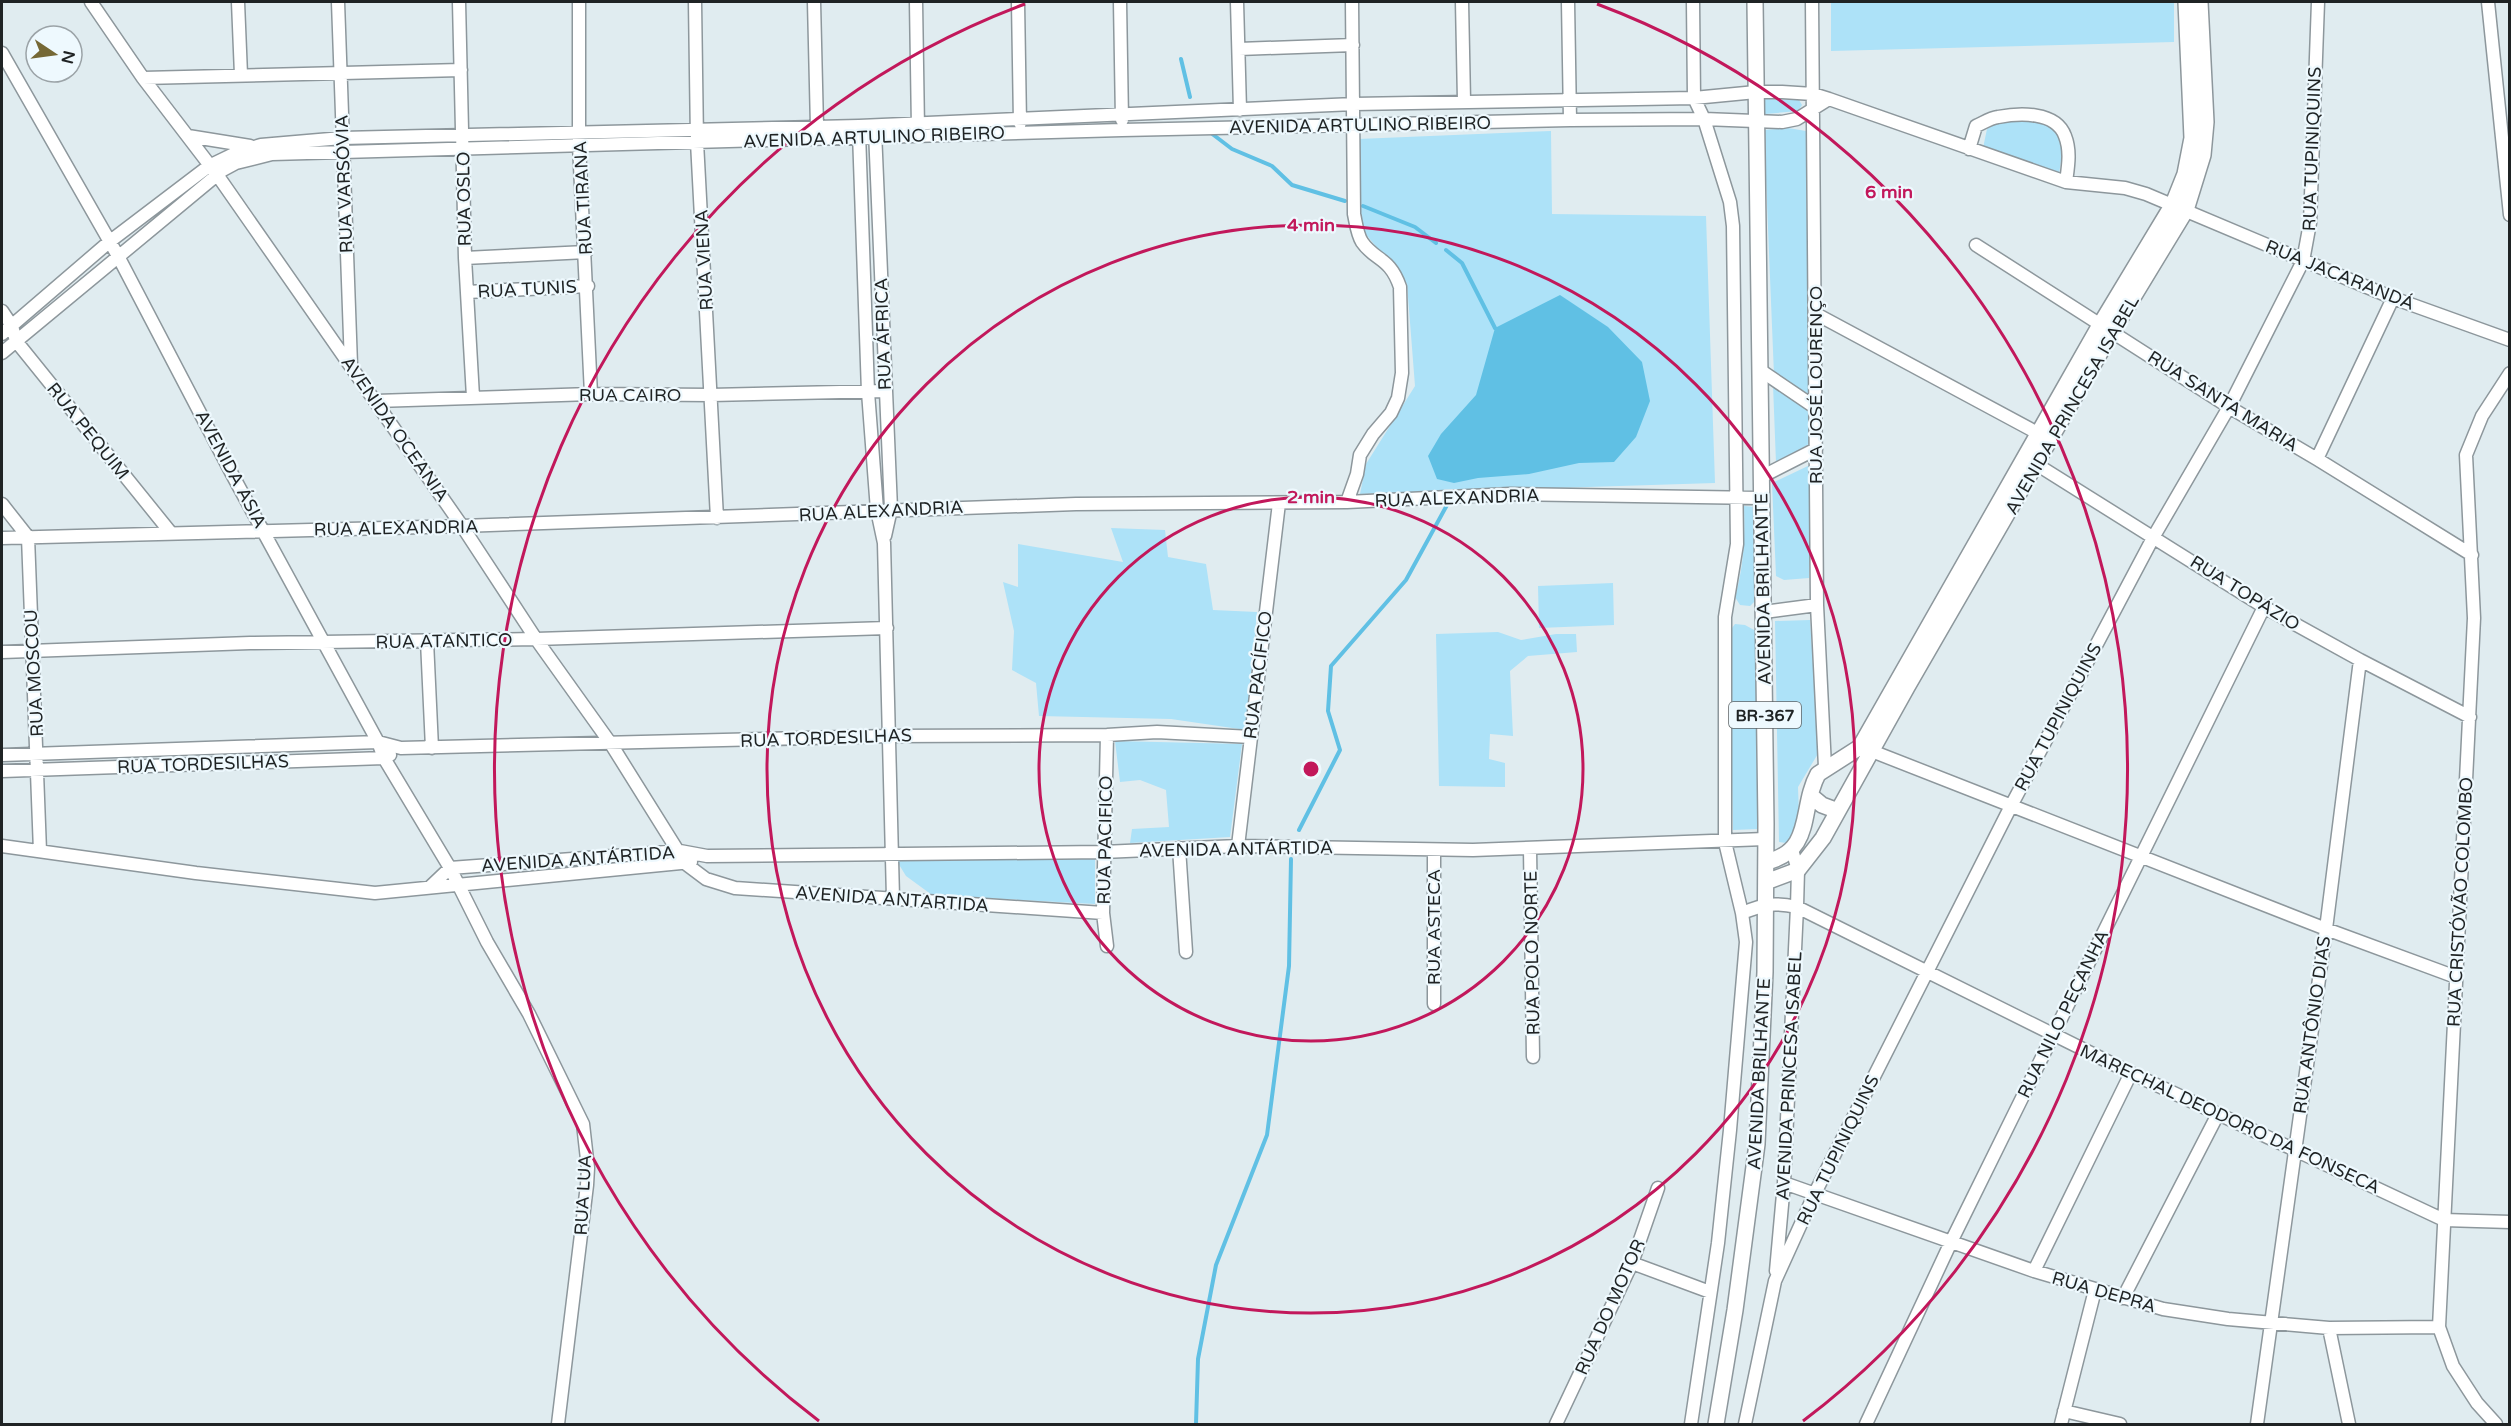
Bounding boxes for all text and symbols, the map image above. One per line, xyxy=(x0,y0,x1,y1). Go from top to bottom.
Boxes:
north arrow xyxy=(24,24,84,84)
text: N xyxy=(56,49,79,66)
street label: RUA TUPINIQUINS xyxy=(2298,66,2326,232)
street label: AVENIDA ARTULINO RIBEIRO xyxy=(1229,112,1491,138)
street label: RUA VARSÓVIA xyxy=(331,114,357,254)
street label: AVENIDA ARTULINO RIBEIRO xyxy=(743,121,1005,153)
street label: RUA TIRANA xyxy=(569,140,597,256)
street label: RUA OSLO xyxy=(452,151,476,247)
text: 6 min xyxy=(1865,181,1913,203)
street label: RUA VIENA xyxy=(690,209,718,311)
text: 4 min xyxy=(1287,214,1335,236)
street label: RUA JACARANDÁ xyxy=(2262,235,2418,315)
street label: RUA TUNIS xyxy=(477,275,577,303)
street label: RUA ÁFRICA xyxy=(870,277,896,391)
street label: RUA JOSÉ LOURENÇO xyxy=(1805,286,1827,484)
street label: AVENIDA PRINCESA ISABEL xyxy=(2000,291,2144,518)
street label: RUA SANTA MARIA xyxy=(2144,346,2302,456)
street label: AVENIDA OCEANIA xyxy=(336,352,454,506)
street label: RUA PEQUIM xyxy=(42,378,134,484)
street label: RUA CAIRO xyxy=(579,384,681,406)
street label: AVENIDA ÁSIA xyxy=(191,406,271,532)
street label: RUA ALEXANDRIA xyxy=(1374,484,1540,512)
text: 2 min xyxy=(1287,486,1335,508)
street label: AVENIDA BRILHANTE xyxy=(1750,493,1776,685)
street label: RUA ALEXANDRIA xyxy=(798,496,964,526)
street label: RUA ALEXANDRIA xyxy=(313,516,479,540)
street label: RUA TOPÁZIO xyxy=(2186,550,2304,636)
street label: RUA MOSCOU xyxy=(20,609,48,737)
street label: RUA PACÍFICO xyxy=(1239,610,1277,740)
street label: RUA ATANTICO xyxy=(375,629,513,653)
street label: RUA TUPINIQUINS xyxy=(2010,639,2106,795)
road number: BR-367 xyxy=(1729,702,1801,728)
street label: RUA TORDESILHAS xyxy=(740,724,912,752)
street label: RUA TORDESILHAS xyxy=(117,750,289,778)
centre of rings xyxy=(1301,759,1321,779)
street label: RUA PACIFICO xyxy=(1093,775,1117,905)
street label: RUA CRISTÓVÃO COLOMBO xyxy=(2442,776,2478,1028)
street label: AVENIDA ANTÁRTIDA xyxy=(1139,836,1333,862)
street label: AVENIDA ANTÁRTIDA xyxy=(480,841,676,877)
street label: RUA ASTECA xyxy=(1423,869,1445,985)
street label: RUA POLO NORTE xyxy=(1520,870,1544,1036)
street label: AVENIDA ANTARTIDA xyxy=(794,881,990,917)
street label: RUA NILO PEÇANHA xyxy=(2013,926,2113,1102)
street label: RUA ANTÔNIO DIAS xyxy=(2289,935,2335,1115)
street label: AVENIDA PRINCESA ISABEL xyxy=(1771,950,1807,1201)
street label: AVENIDA BRILHANTE xyxy=(1743,977,1775,1171)
street label: MARECHAL DEODORO DA FONSECA xyxy=(2076,1040,2384,1198)
street label: RUA TUPINIQUINS xyxy=(1792,1071,1884,1229)
street label: RUA LUA xyxy=(570,1154,596,1236)
street label: RUA DO MOTOR xyxy=(1570,1236,1650,1378)
street label: RUA DEPRA xyxy=(2049,1267,2159,1317)

